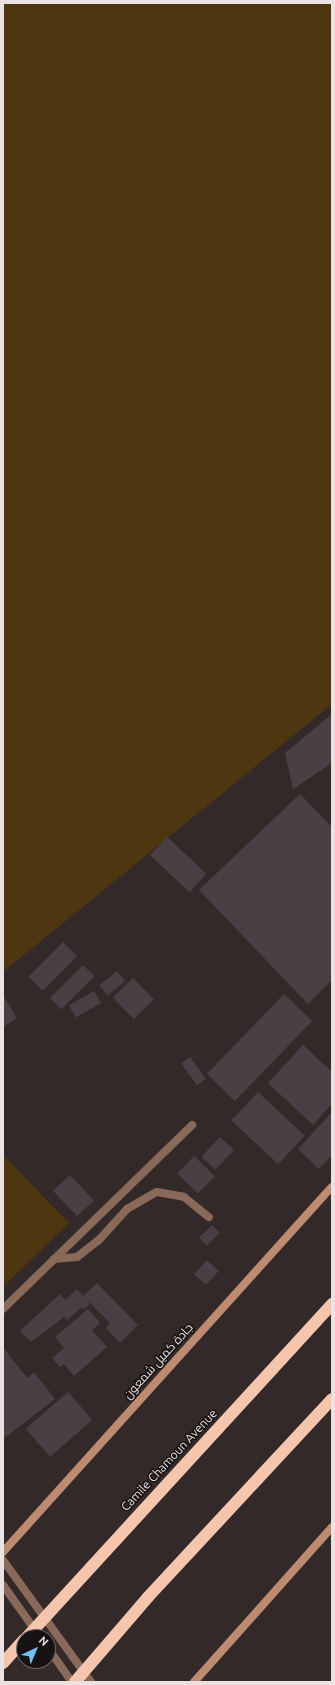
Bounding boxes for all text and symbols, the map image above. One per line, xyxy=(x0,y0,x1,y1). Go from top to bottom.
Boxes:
street label: جادة كميل شمعون xyxy=(120,1320,196,1402)
street label: Camile Chamoun Avenue xyxy=(118,1406,220,1514)
north arrow xyxy=(16,1629,56,1669)
text: N xyxy=(37,1634,51,1648)

